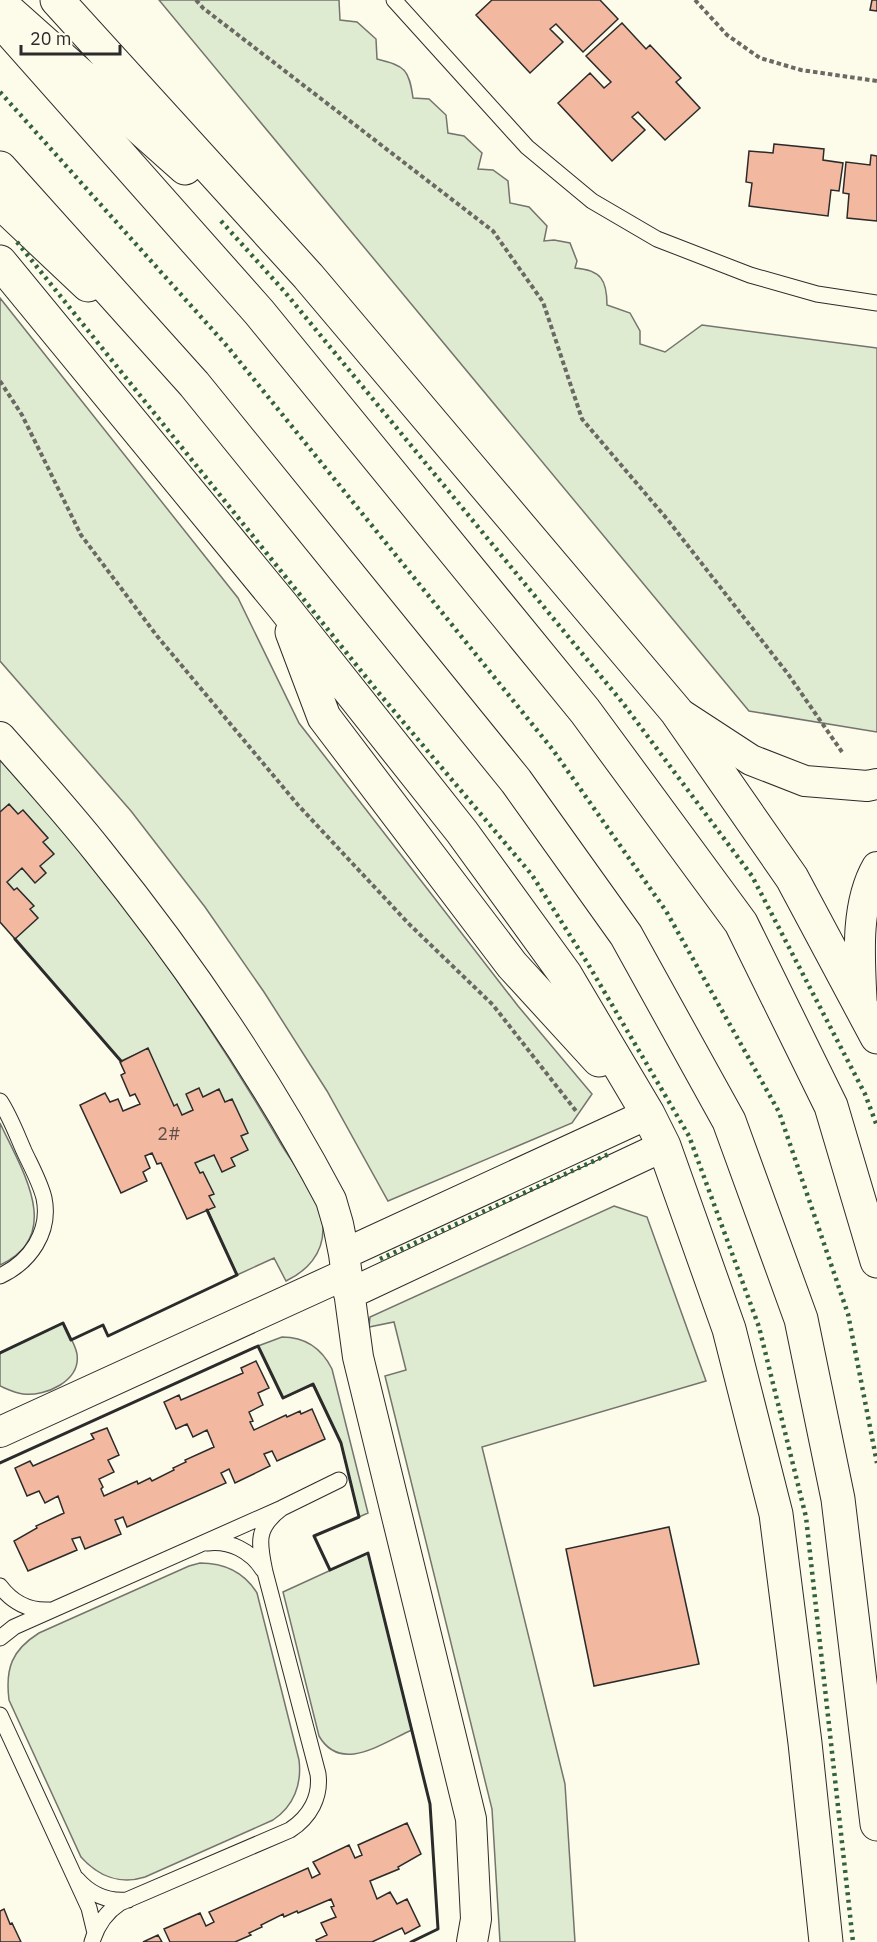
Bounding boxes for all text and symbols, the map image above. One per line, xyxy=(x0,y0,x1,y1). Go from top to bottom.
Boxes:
scale bar xyxy=(21,18,120,56)
text: 20 m xyxy=(30,27,72,50)
house number: 2# xyxy=(157,1122,181,1145)

